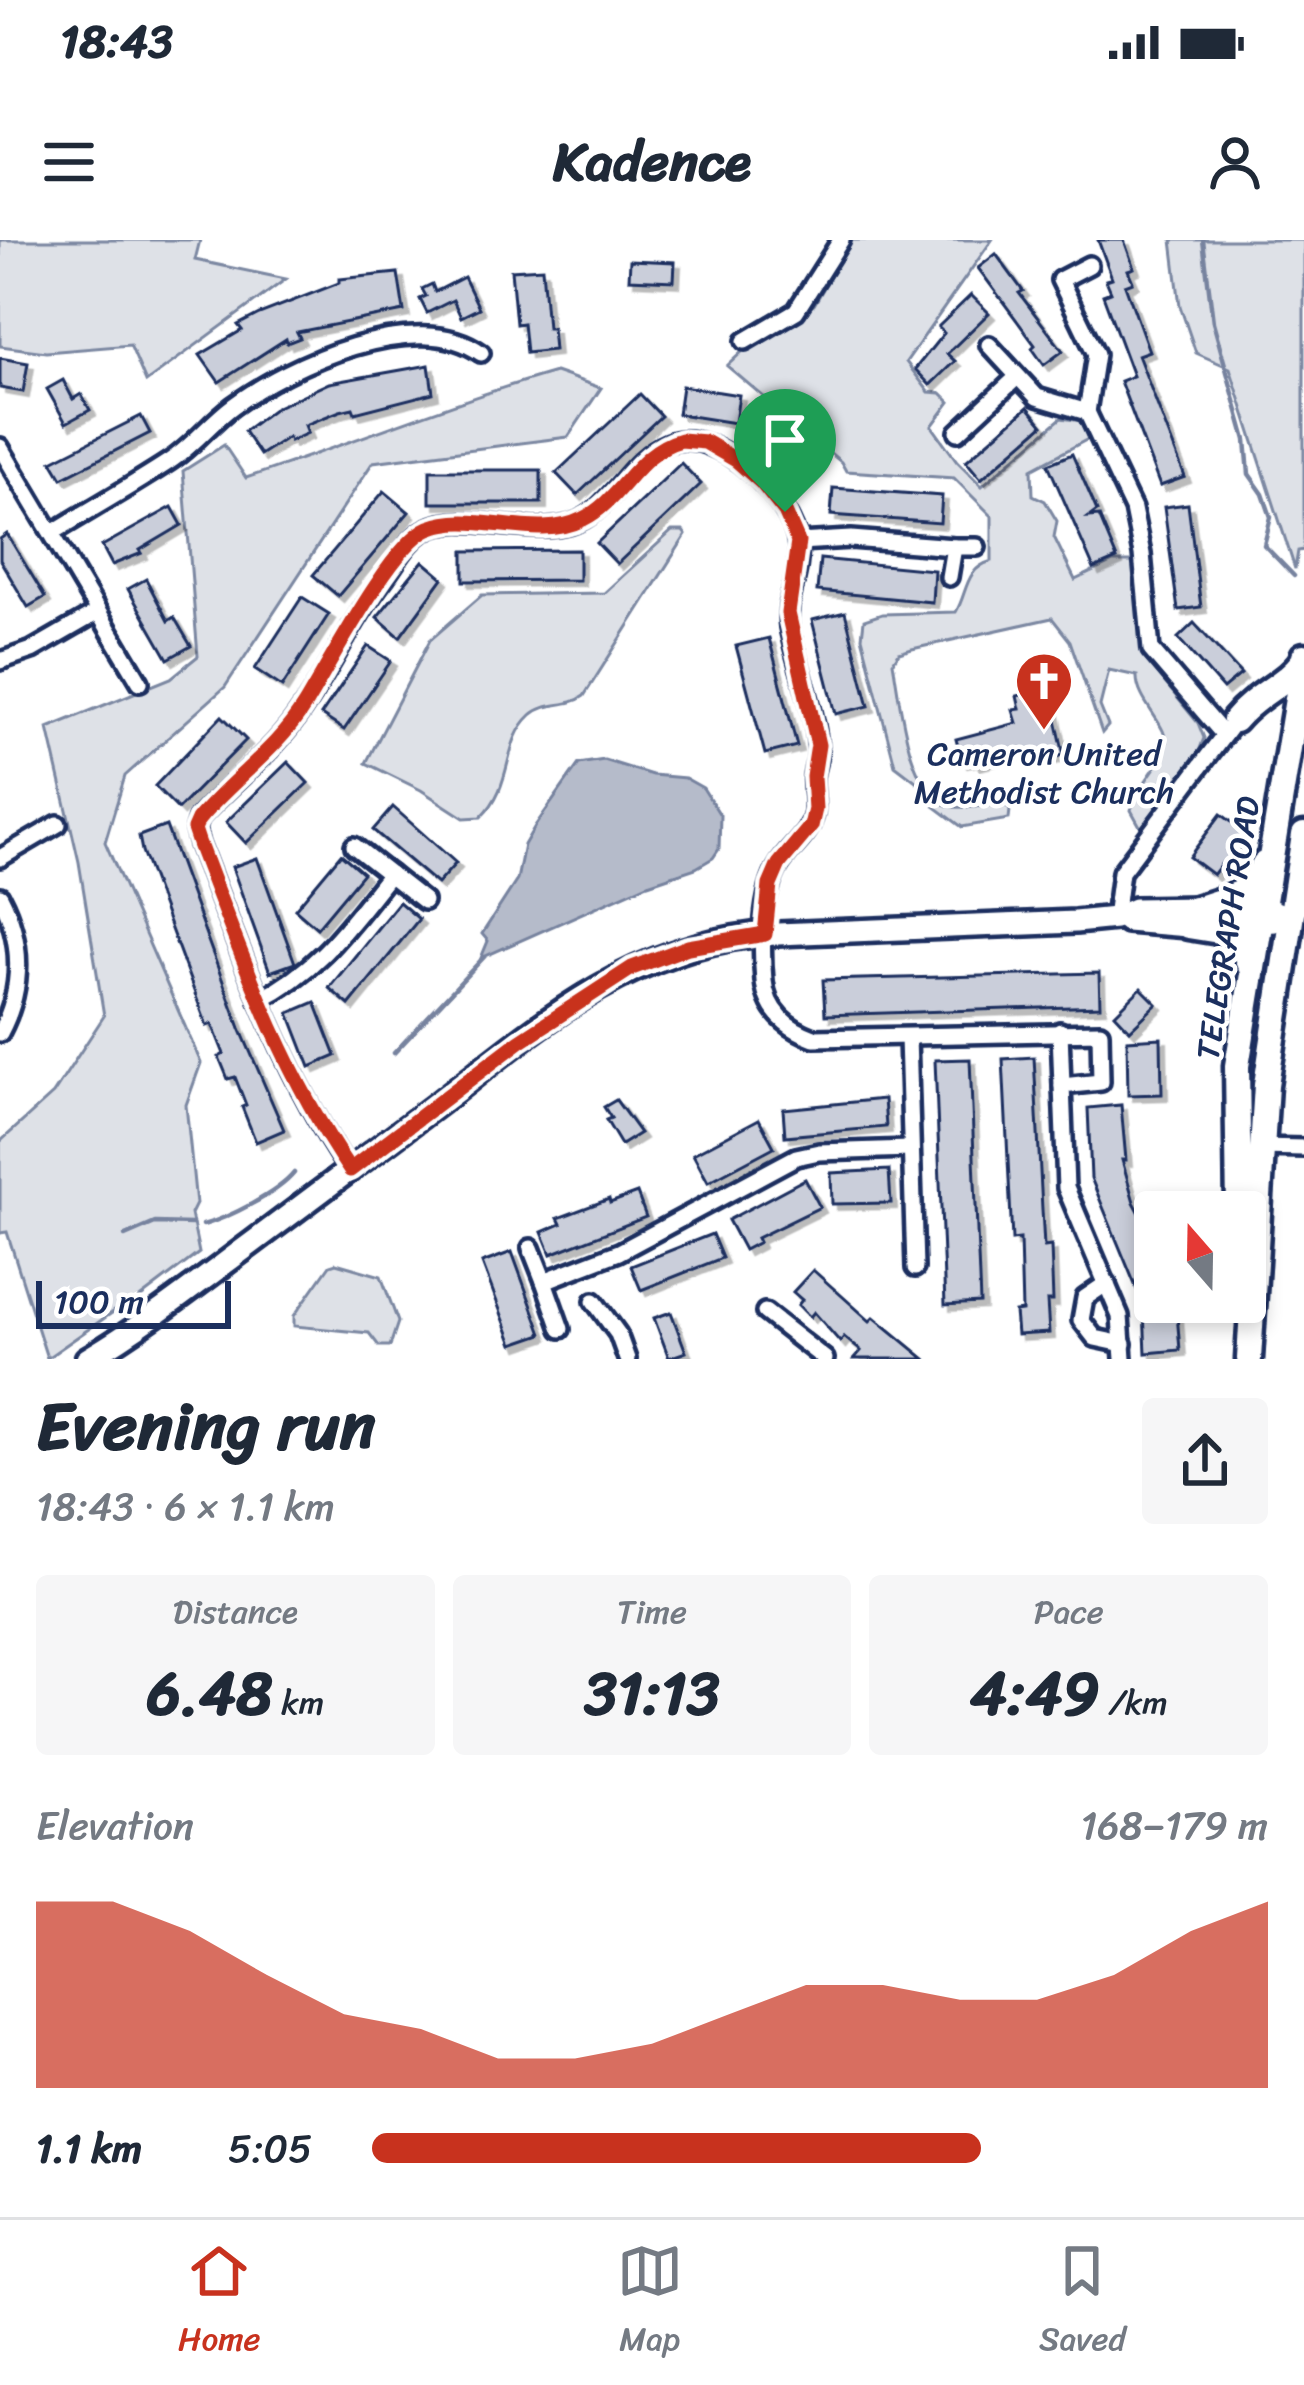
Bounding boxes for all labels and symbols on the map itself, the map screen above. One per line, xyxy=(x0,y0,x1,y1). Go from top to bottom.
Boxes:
pin xyxy=(734,389,836,512)
church icon: Cameron United Methodist Church xyxy=(1013,650,1075,732)
place label: Cameron United Methodist Church xyxy=(914,725,1174,821)
street label: TELEGRAPH ROAD xyxy=(1179,792,1277,1064)
north arrow xyxy=(1134,1191,1266,1323)
scale bar xyxy=(36,1275,231,1328)

